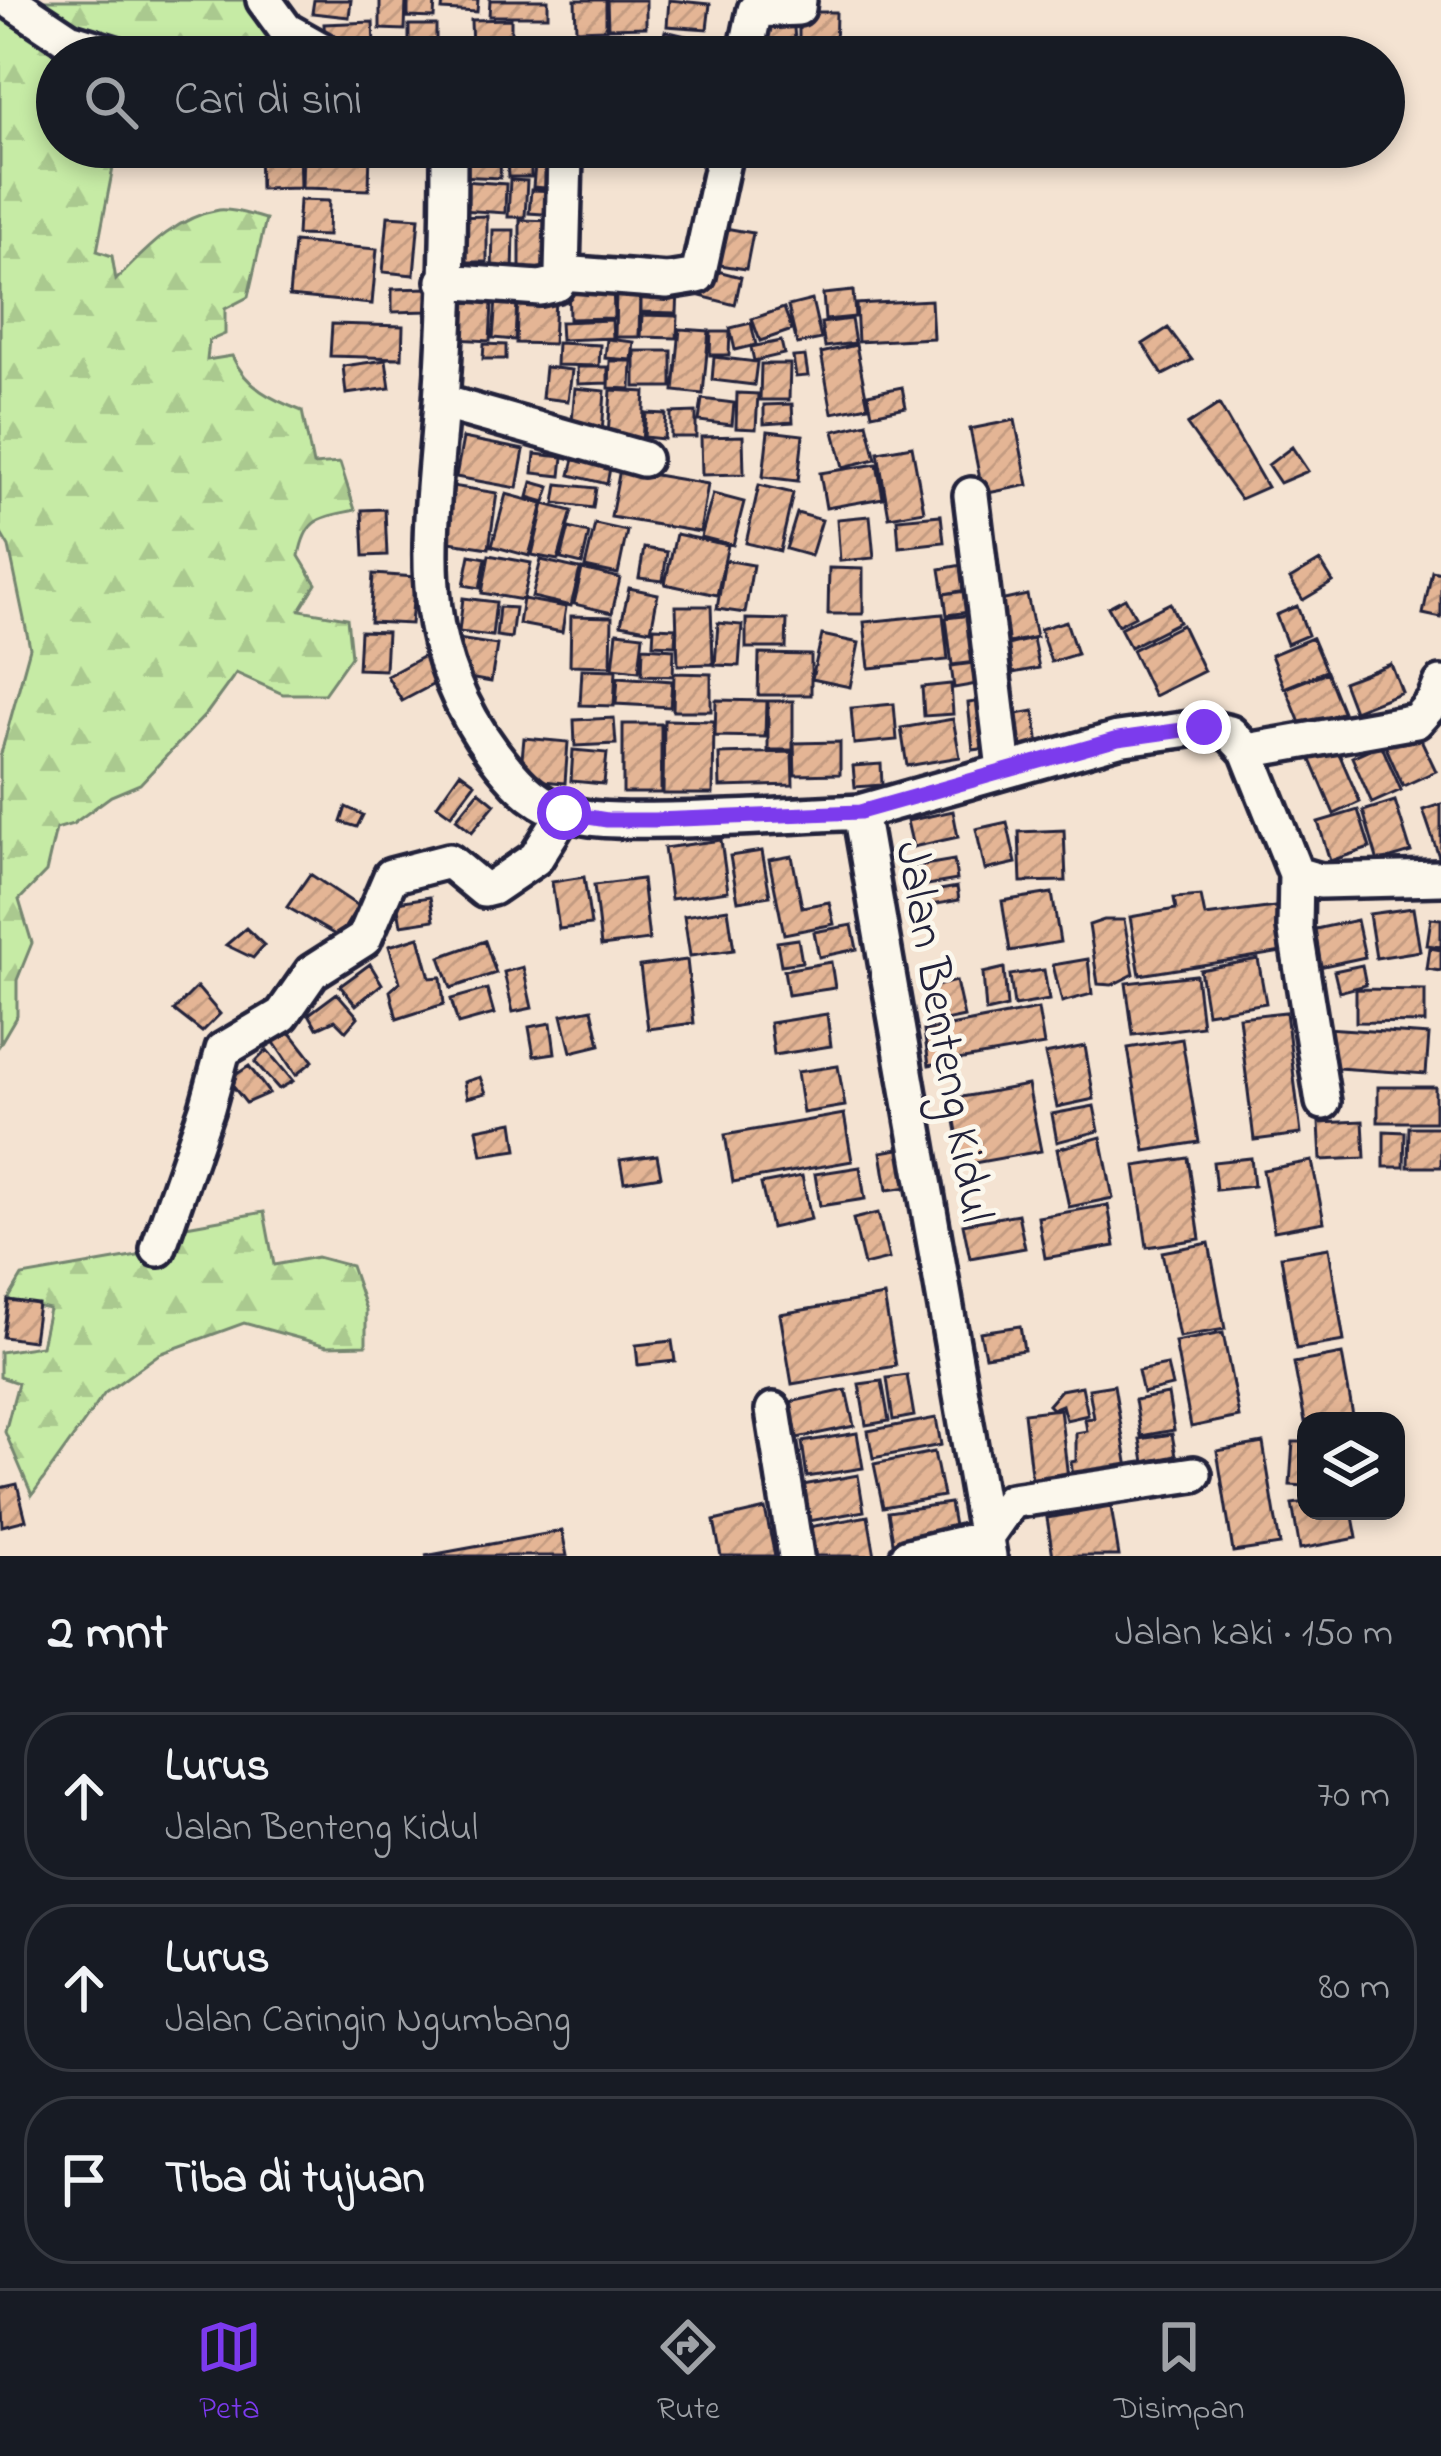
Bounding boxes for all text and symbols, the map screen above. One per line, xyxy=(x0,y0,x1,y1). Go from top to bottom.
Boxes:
search box xyxy=(36,36,1405,168)
icon: search xyxy=(78,69,144,135)
text: Cari di sini xyxy=(174,69,362,135)
route end xyxy=(1177,700,1231,754)
route start xyxy=(537,786,591,840)
street label: Jalan Benteng Kidul xyxy=(873,836,1010,1228)
map controls xyxy=(1297,1412,1405,1520)
button: layers xyxy=(1297,1412,1405,1520)
text: 2 mnt xyxy=(48,1597,168,1672)
text: Jalan kaki · 150 m xyxy=(1115,1606,1393,1663)
text: Lurus xyxy=(165,1735,270,1801)
icon: ahead xyxy=(51,1763,117,1829)
text: 70 m xyxy=(1317,1768,1390,1825)
text: Jalan Benteng Kidul xyxy=(165,1801,478,1858)
text: Lurus xyxy=(165,1927,270,1993)
icon: ahead xyxy=(51,1955,117,2021)
text: 80 m xyxy=(1319,1960,1390,2017)
text: Jalan Caringin Ngumbang xyxy=(165,1993,571,2050)
icon: arrive xyxy=(51,2147,117,2213)
text: Tiba di tujuan xyxy=(165,2147,425,2213)
tab: Peta xyxy=(196,2314,262,2434)
tab: Rute xyxy=(655,2314,721,2434)
tab: Disimpan xyxy=(1114,2314,1245,2434)

